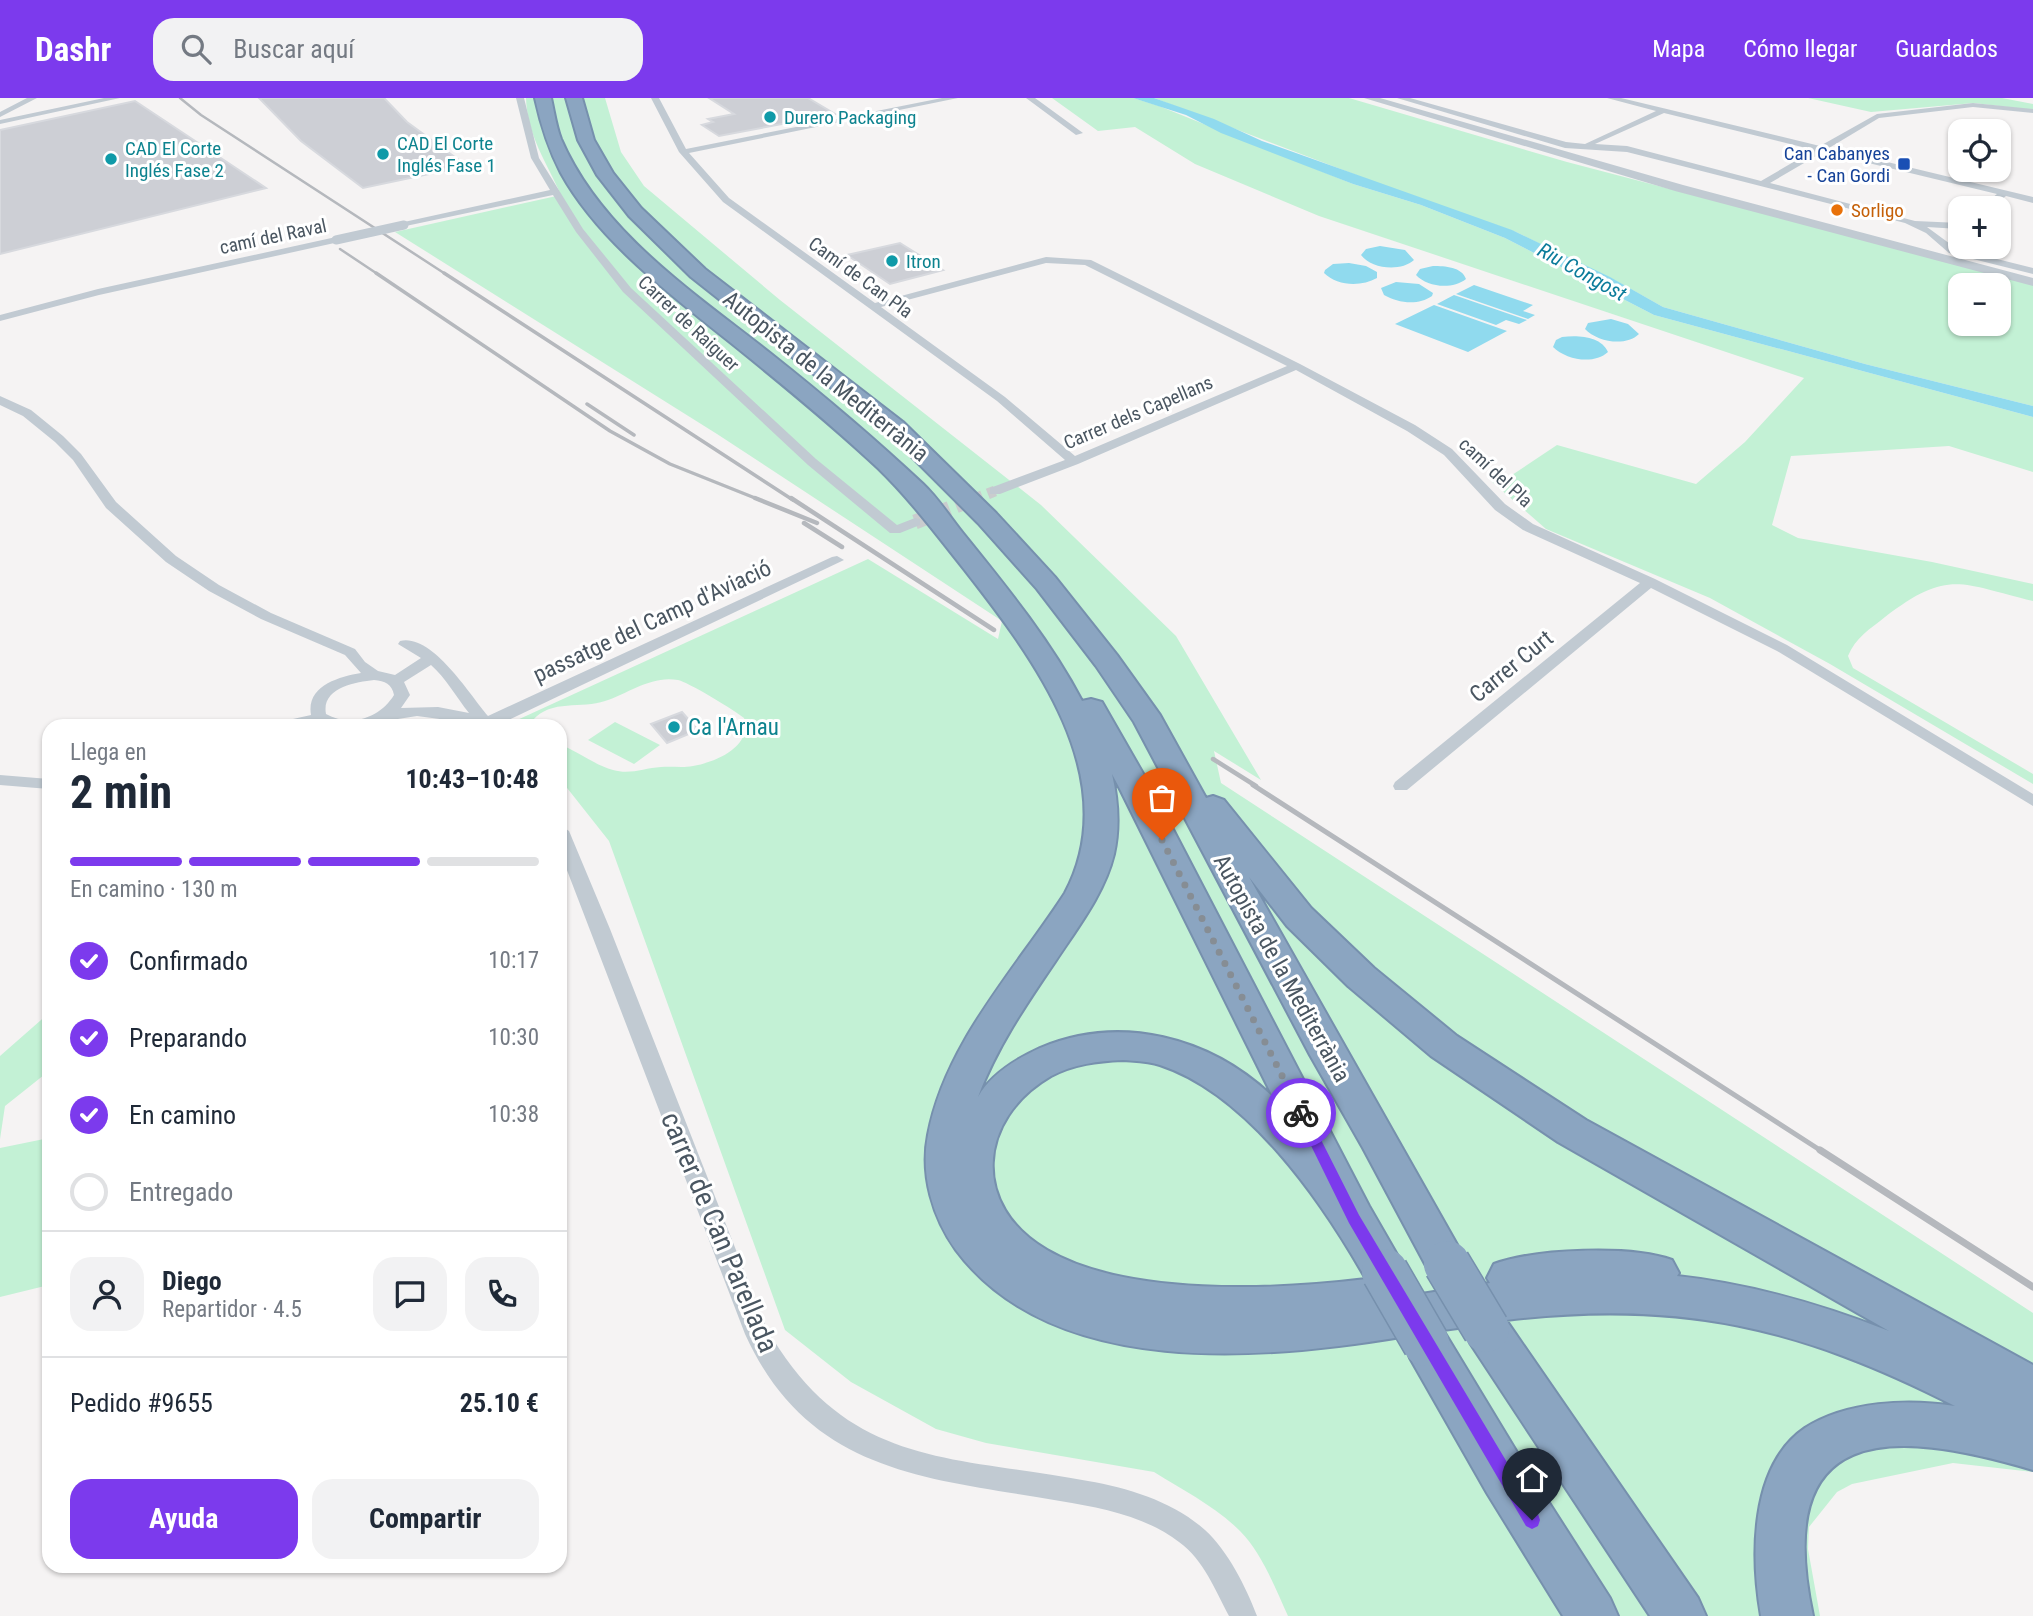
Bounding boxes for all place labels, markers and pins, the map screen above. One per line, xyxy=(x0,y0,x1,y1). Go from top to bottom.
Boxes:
place label: Durero Packaging xyxy=(784,106,916,129)
marker: Durero Packaging xyxy=(762,109,778,125)
place label: CAD El Corte Inglés Fase 1 xyxy=(397,132,496,177)
place label: CAD El Corte Inglés Fase 2 xyxy=(125,137,224,182)
place label: Can Cabanyes - Can Gordi xyxy=(1784,142,1890,187)
marker: CAD El Corte Inglés Fase 1 xyxy=(375,146,391,162)
marker: CAD El Corte Inglés Fase 2 xyxy=(103,151,119,167)
marker: Can Cabanyes - Can Gordi xyxy=(1896,156,1912,172)
place label: Sorligo xyxy=(1851,199,1904,222)
marker: Sorligo xyxy=(1829,202,1845,218)
place label: Itron xyxy=(906,250,941,273)
marker: Itron xyxy=(884,253,900,269)
place label: Ca l'Arnau xyxy=(688,714,779,741)
marker: Ca l'Arnau xyxy=(666,719,682,735)
pin xyxy=(1132,768,1192,840)
pin xyxy=(1502,1448,1562,1520)

